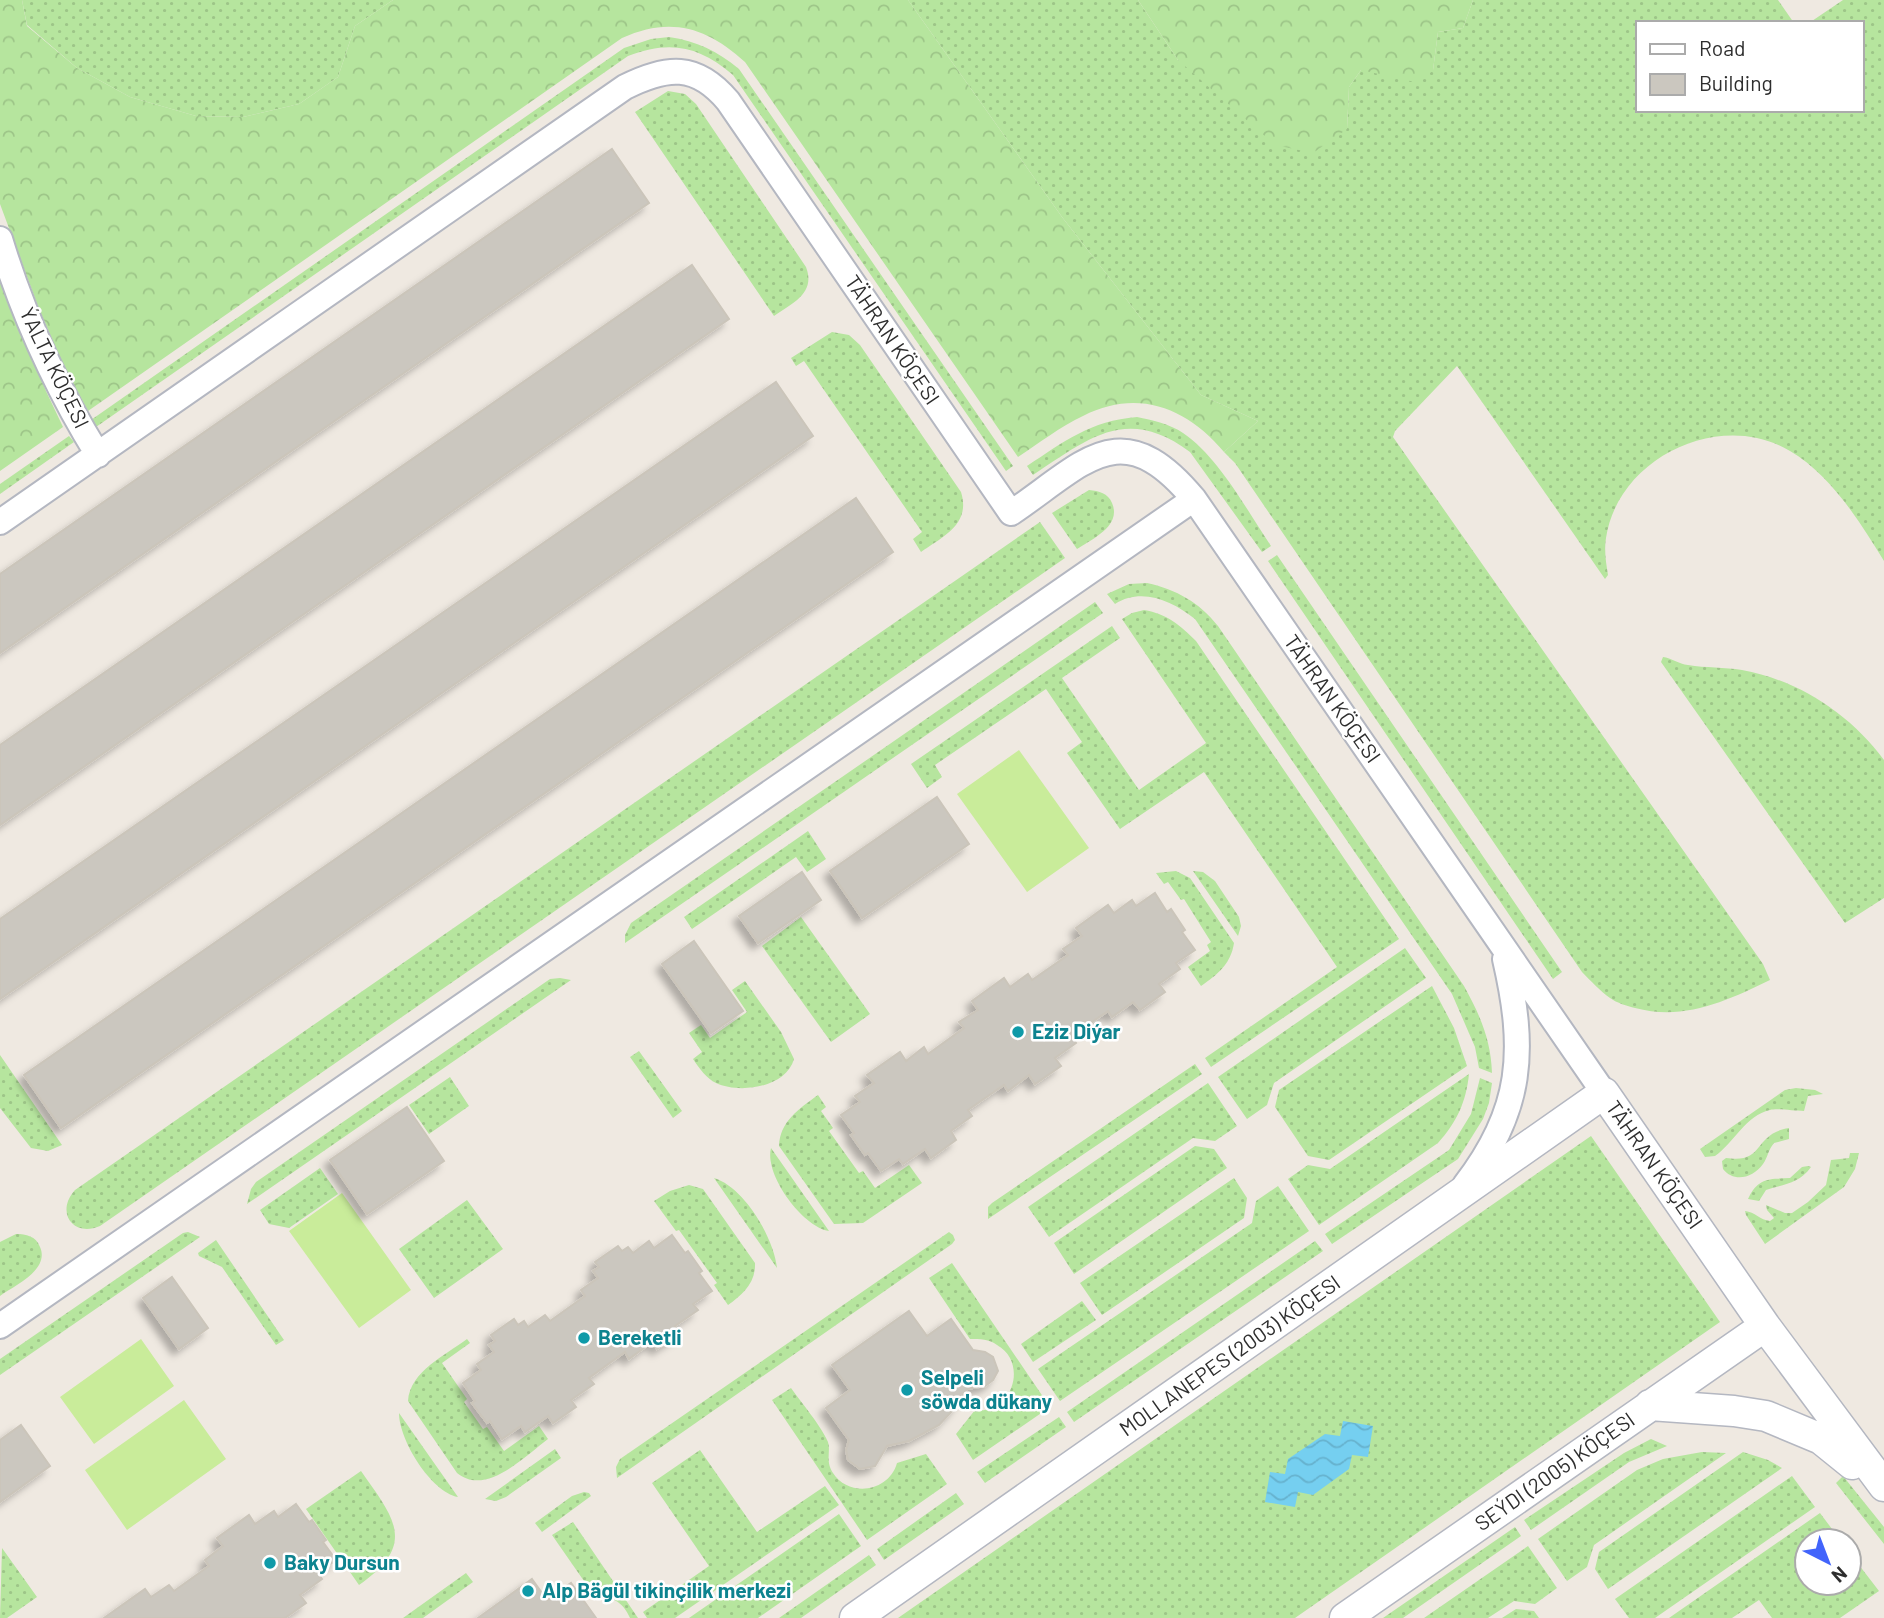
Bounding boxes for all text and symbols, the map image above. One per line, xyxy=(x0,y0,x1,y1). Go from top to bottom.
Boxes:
legend xyxy=(1636,21,1863,112)
text: Road xyxy=(1699,35,1745,60)
text: Building xyxy=(1699,70,1773,95)
street label: TÄHRAN KÖÇESI xyxy=(841,270,946,409)
street label: ÝALTA KÖÇESI xyxy=(15,303,95,432)
street label: TÄHRAN KÖÇESI xyxy=(1280,629,1387,767)
place label: Eziz Diýar xyxy=(1032,1018,1121,1043)
marker: Eziz Diýar xyxy=(1010,1024,1026,1040)
street label: TÄHRAN KÖÇESI xyxy=(1602,1095,1709,1233)
street label: MOLLANEPES (2003) KÖÇESI xyxy=(1114,1269,1344,1441)
place label: Bereketli xyxy=(598,1324,682,1349)
marker: Bereketli xyxy=(576,1330,592,1346)
place label: Selpeli söwda dükany xyxy=(921,1364,1053,1413)
marker: Selpeli söwda dükany xyxy=(899,1382,915,1398)
street label: SEÝDI (2005) KÖÇESI xyxy=(1469,1406,1639,1535)
north arrow xyxy=(1793,1527,1863,1597)
place label: Baky Dursun xyxy=(284,1549,400,1574)
marker: Baky Dursun xyxy=(262,1555,278,1571)
text: N xyxy=(1827,1562,1852,1588)
place label: Alp Bägül tikinçilik merkezi xyxy=(542,1577,791,1602)
marker: Alp Bägül tikinçilik merkezi xyxy=(520,1583,536,1599)

